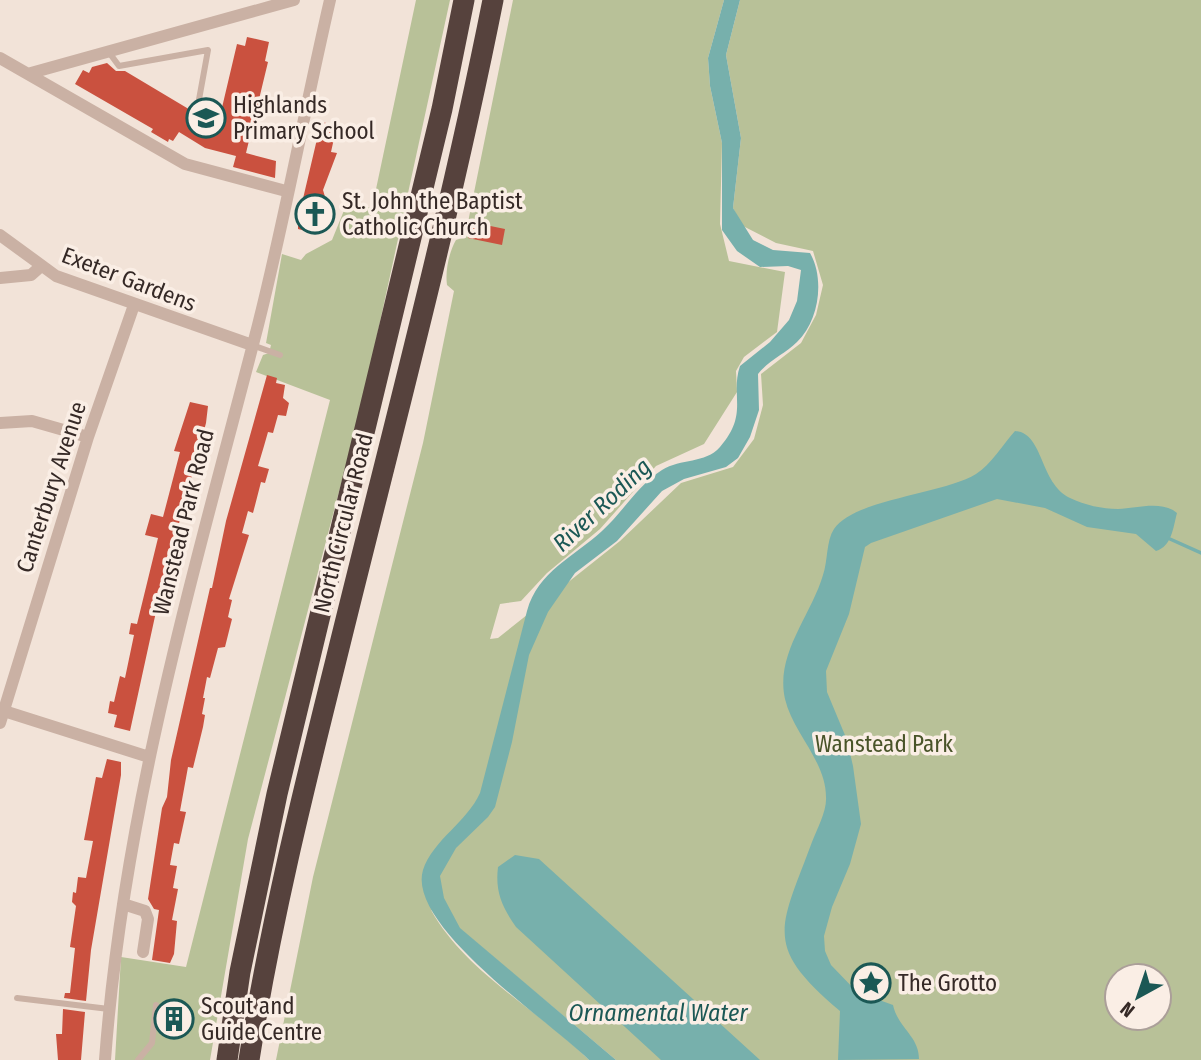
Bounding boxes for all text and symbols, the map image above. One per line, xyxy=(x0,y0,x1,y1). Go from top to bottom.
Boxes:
place label: Highlands Primary School xyxy=(233,91,375,145)
school or university icon: Highlands Primary School xyxy=(185,97,227,139)
place label: St. John the Baptist Catholic Church xyxy=(342,187,523,241)
church icon: St. John the Baptist Catholic Church xyxy=(294,193,336,235)
street label: Exeter Gardens xyxy=(58,241,200,317)
street label: Canterbury Avenue xyxy=(10,398,92,576)
street label: Wanstead Park Road xyxy=(146,426,220,618)
street label: North Circular Road xyxy=(307,430,379,616)
water label: River Roding xyxy=(547,452,657,558)
park label: Wanstead Park xyxy=(815,730,953,758)
place icon: The Grotto xyxy=(850,962,892,1004)
north arrow xyxy=(1103,962,1173,1032)
place label: The Grotto xyxy=(898,969,997,997)
place label: Scout and Guide Centre xyxy=(201,992,322,1046)
text: N xyxy=(1116,997,1139,1022)
building icon: Scout and Guide Centre xyxy=(153,998,195,1040)
water label: Ornamental Water xyxy=(568,999,748,1027)

